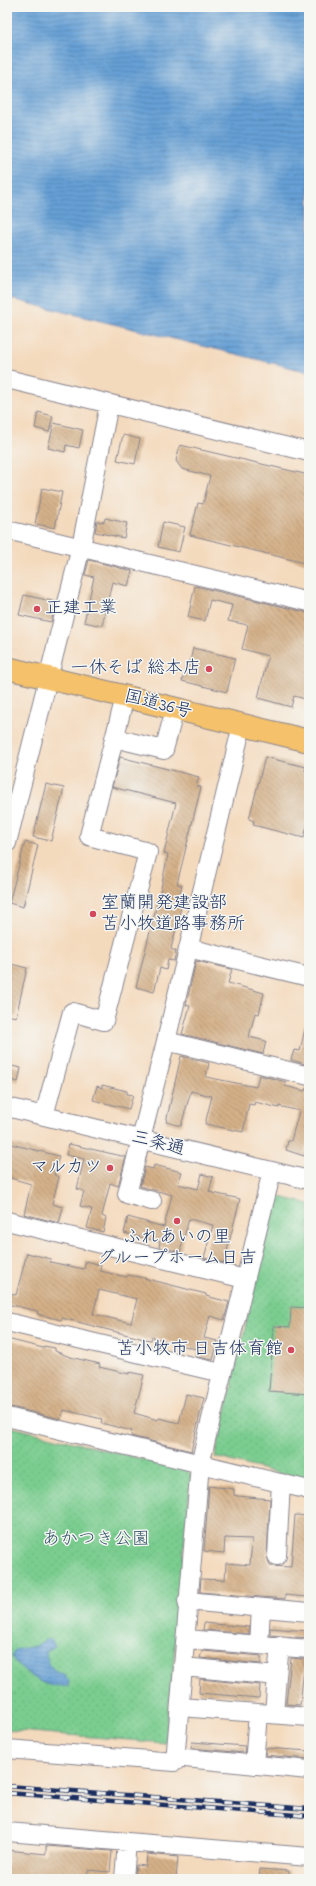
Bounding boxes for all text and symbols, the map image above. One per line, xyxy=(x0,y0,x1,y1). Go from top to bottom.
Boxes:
place label: 正建工業 xyxy=(45,596,117,622)
marker: 正建工業 xyxy=(32,604,42,614)
place label: 一休そば 総本店 xyxy=(71,656,201,682)
marker: 一休そば 総本店 xyxy=(204,664,214,674)
street label: 国道36号 xyxy=(121,684,195,726)
place label: 室蘭開発建設部 苫小牧道路事務所 xyxy=(101,891,245,938)
marker: 室蘭開発建設部 苫小牧道路事務所 xyxy=(88,909,98,919)
street label: 三条通 xyxy=(129,1125,187,1163)
place label: マルカツ xyxy=(30,1155,102,1181)
marker: マルカツ xyxy=(105,1163,115,1173)
marker: ふれあいの里 グループホーム日吉 xyxy=(172,1216,182,1226)
place label: ふれあいの里 グループホーム日吉 xyxy=(97,1225,257,1272)
place label: 苫小牧市 日吉体育館 xyxy=(117,1337,283,1363)
marker: 苫小牧市 日吉体育館 xyxy=(286,1345,296,1355)
park label: あかつき公園 xyxy=(42,1527,150,1553)

